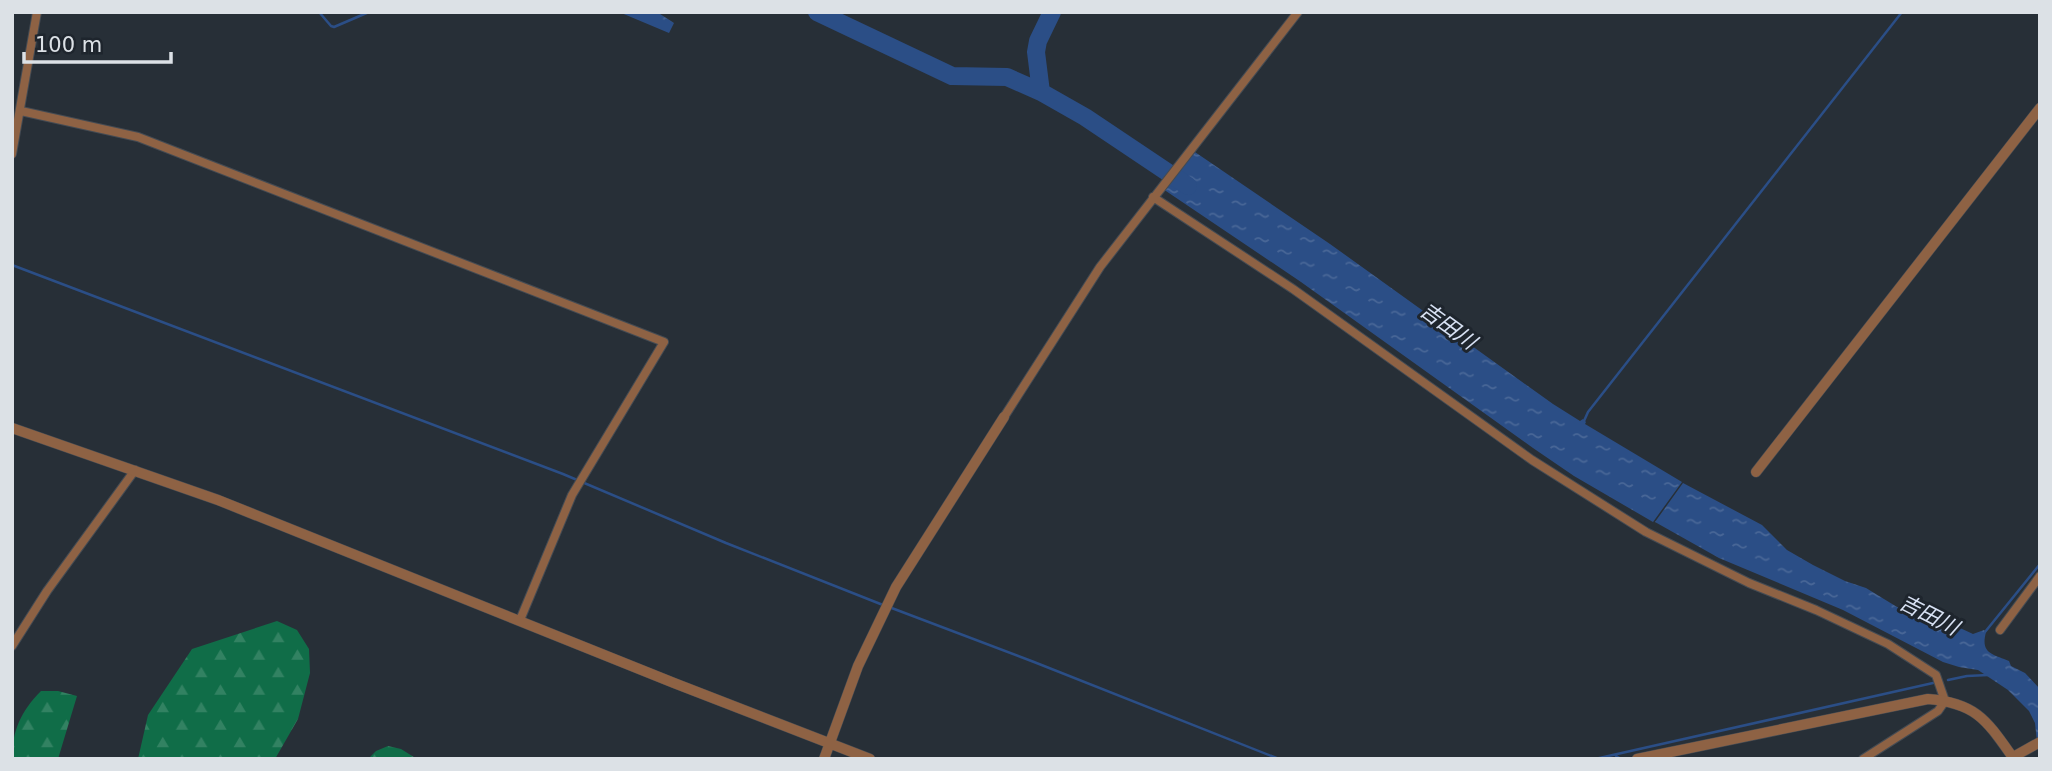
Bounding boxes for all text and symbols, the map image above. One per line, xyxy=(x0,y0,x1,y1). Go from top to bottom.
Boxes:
scale bar xyxy=(24,21,172,65)
text: 100 m xyxy=(35,33,102,57)
water label: 吉田川 xyxy=(1415,298,1482,355)
water label: 吉田川 xyxy=(1895,590,1964,641)

